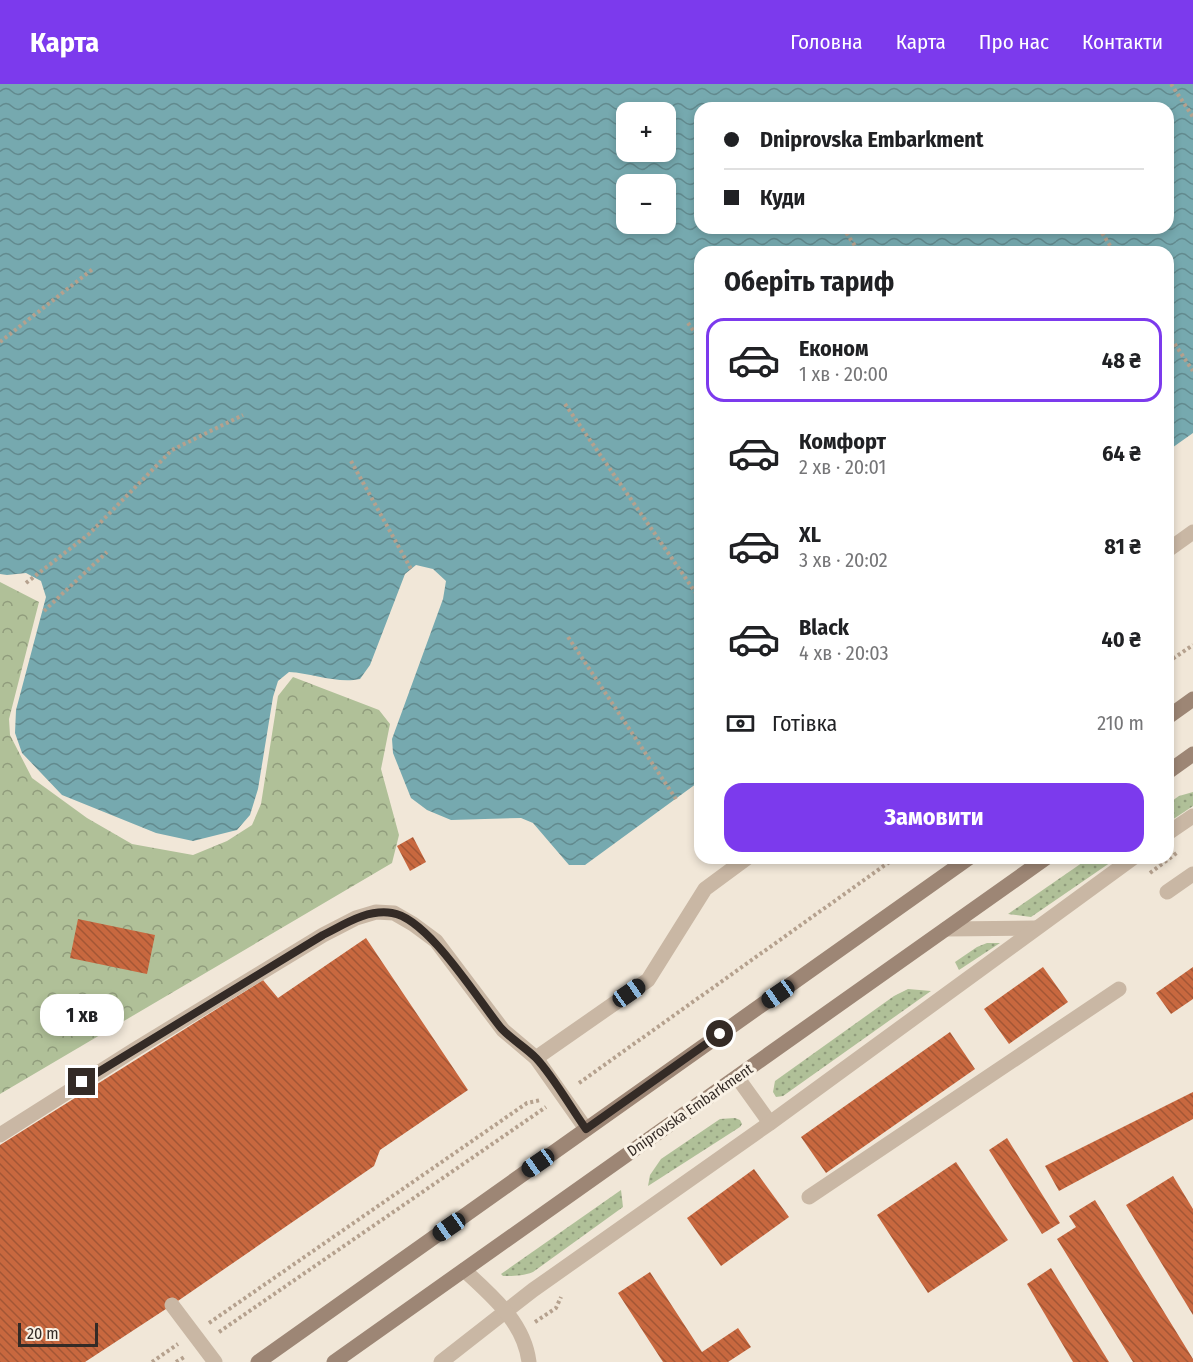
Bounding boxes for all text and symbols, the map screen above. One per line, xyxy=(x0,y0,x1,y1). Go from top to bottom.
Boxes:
text: Карта xyxy=(30,26,99,59)
text: Головна xyxy=(790,29,863,55)
text: Карта xyxy=(896,29,946,55)
text: Про нас xyxy=(979,29,1049,55)
text: Контакти xyxy=(1082,29,1163,55)
map controls xyxy=(616,102,676,234)
button: + xyxy=(616,102,676,162)
text: Dniprovska Embarkment xyxy=(760,126,984,153)
button: − xyxy=(616,174,676,234)
text: Куди xyxy=(760,184,805,211)
text: Оберіть тариф xyxy=(724,266,894,298)
icon: car xyxy=(727,333,781,387)
text: Економ xyxy=(799,335,869,362)
text: 48 ₴ xyxy=(1102,347,1141,374)
text: 1 хв · 20:00 xyxy=(799,362,888,386)
icon: car xyxy=(727,426,781,480)
text: Комфорт xyxy=(799,428,886,455)
text: 64 ₴ xyxy=(1102,440,1141,467)
text: 2 хв · 20:01 xyxy=(799,455,886,479)
icon: car xyxy=(727,519,781,573)
text: XL xyxy=(799,521,821,548)
text: 81 ₴ xyxy=(1104,533,1141,560)
text: 3 хв · 20:02 xyxy=(799,548,888,572)
icon: car xyxy=(727,612,781,666)
text: Black xyxy=(799,614,849,641)
text: 40 ₴ xyxy=(1101,626,1141,653)
text: 4 хв · 20:03 xyxy=(799,641,889,665)
icon: cash xyxy=(724,707,757,740)
text: Готівка xyxy=(772,710,837,737)
text: 210 m xyxy=(1097,711,1144,735)
button: Замовити xyxy=(724,783,1144,852)
car xyxy=(609,975,649,1011)
car xyxy=(758,976,798,1012)
callout: 1 хв xyxy=(40,995,124,1037)
text: 1 хв xyxy=(66,1003,98,1027)
route start xyxy=(706,1020,733,1047)
street label: Dniprovska Embarkment xyxy=(624,1060,756,1160)
route end xyxy=(68,1068,95,1095)
car xyxy=(518,1145,558,1181)
car xyxy=(429,1209,469,1245)
scale bar xyxy=(18,1320,98,1348)
text: 20 m xyxy=(27,1324,58,1343)

